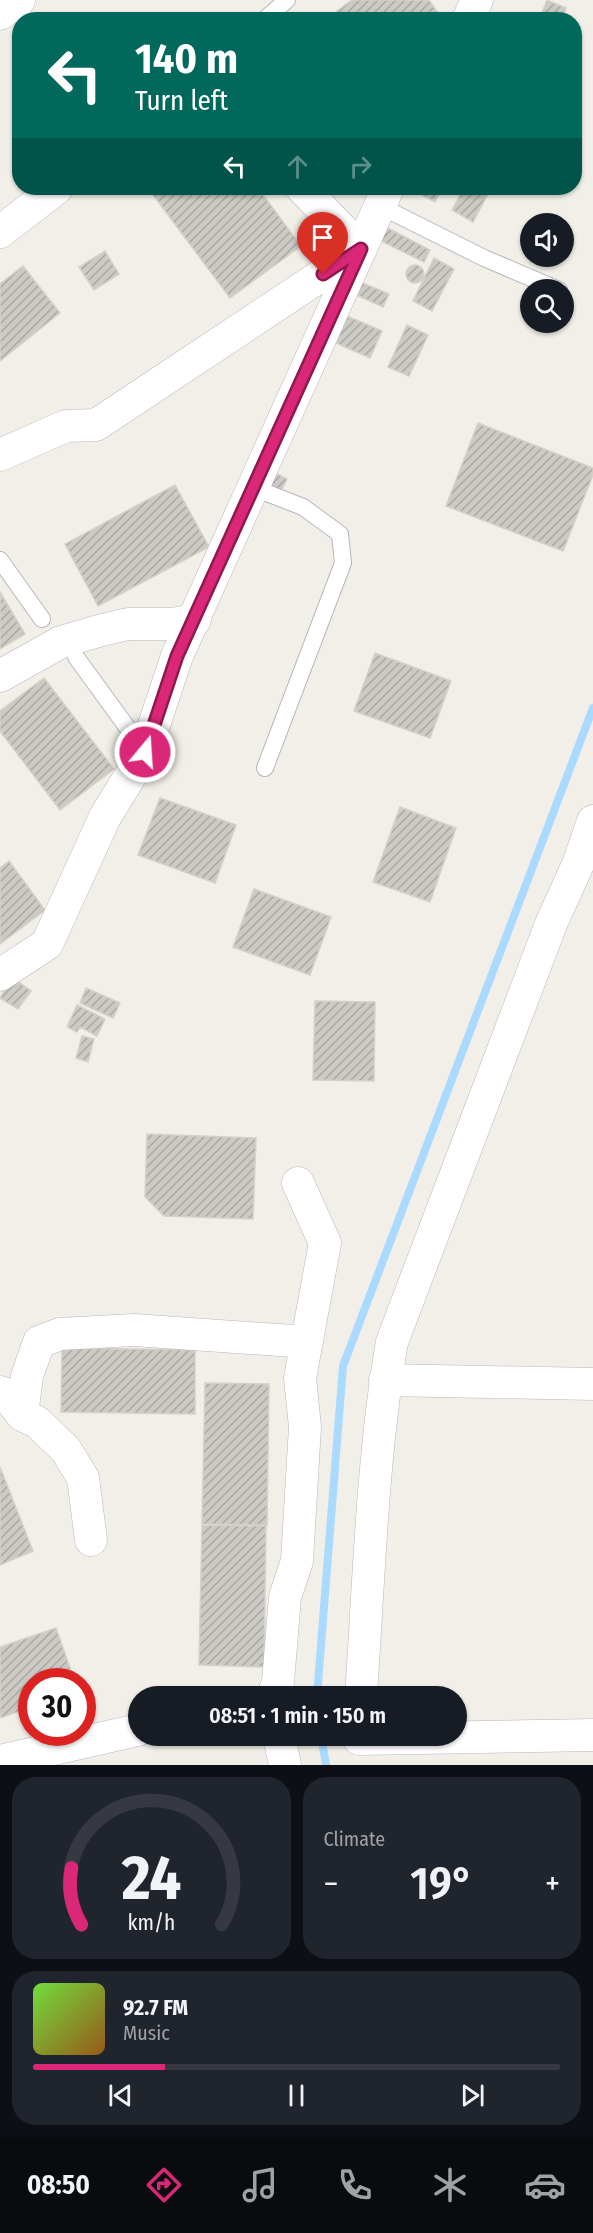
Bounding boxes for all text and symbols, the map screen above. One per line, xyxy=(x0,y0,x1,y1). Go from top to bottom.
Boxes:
text: 140 m xyxy=(135,34,238,84)
icon: left xyxy=(36,36,114,114)
text: Turn left xyxy=(135,85,228,117)
icon: left xyxy=(218,150,251,183)
icon: ahead xyxy=(281,150,314,183)
icon: right xyxy=(344,150,377,183)
pin xyxy=(297,212,348,274)
map controls xyxy=(520,213,574,333)
button: sound xyxy=(520,213,574,267)
icon: arrive xyxy=(306,221,339,254)
button: search xyxy=(520,279,574,333)
position arrow xyxy=(113,720,177,784)
speed limit sign: 30 xyxy=(18,1668,96,1746)
text: 08:51 · 1 min · 150 m xyxy=(209,1702,386,1729)
text: Climate xyxy=(324,1827,385,1851)
text: 24 xyxy=(120,1841,181,1916)
text: 19° xyxy=(410,1857,473,1911)
text: − xyxy=(324,1864,338,1904)
text: + xyxy=(545,1864,560,1904)
text: km/h xyxy=(127,1910,175,1936)
text: 92.7 FM xyxy=(123,1994,188,2021)
text: Music xyxy=(123,2021,170,2045)
icon: previous xyxy=(104,2079,137,2112)
icon: pause xyxy=(280,2079,313,2112)
icon: next xyxy=(456,2079,489,2112)
icon: directions xyxy=(143,2164,185,2206)
icon: music xyxy=(239,2164,281,2206)
icon: phone xyxy=(334,2164,376,2206)
icon: climate xyxy=(429,2164,471,2206)
icon: car xyxy=(524,2164,566,2206)
text: 08:50 xyxy=(27,2169,90,2201)

